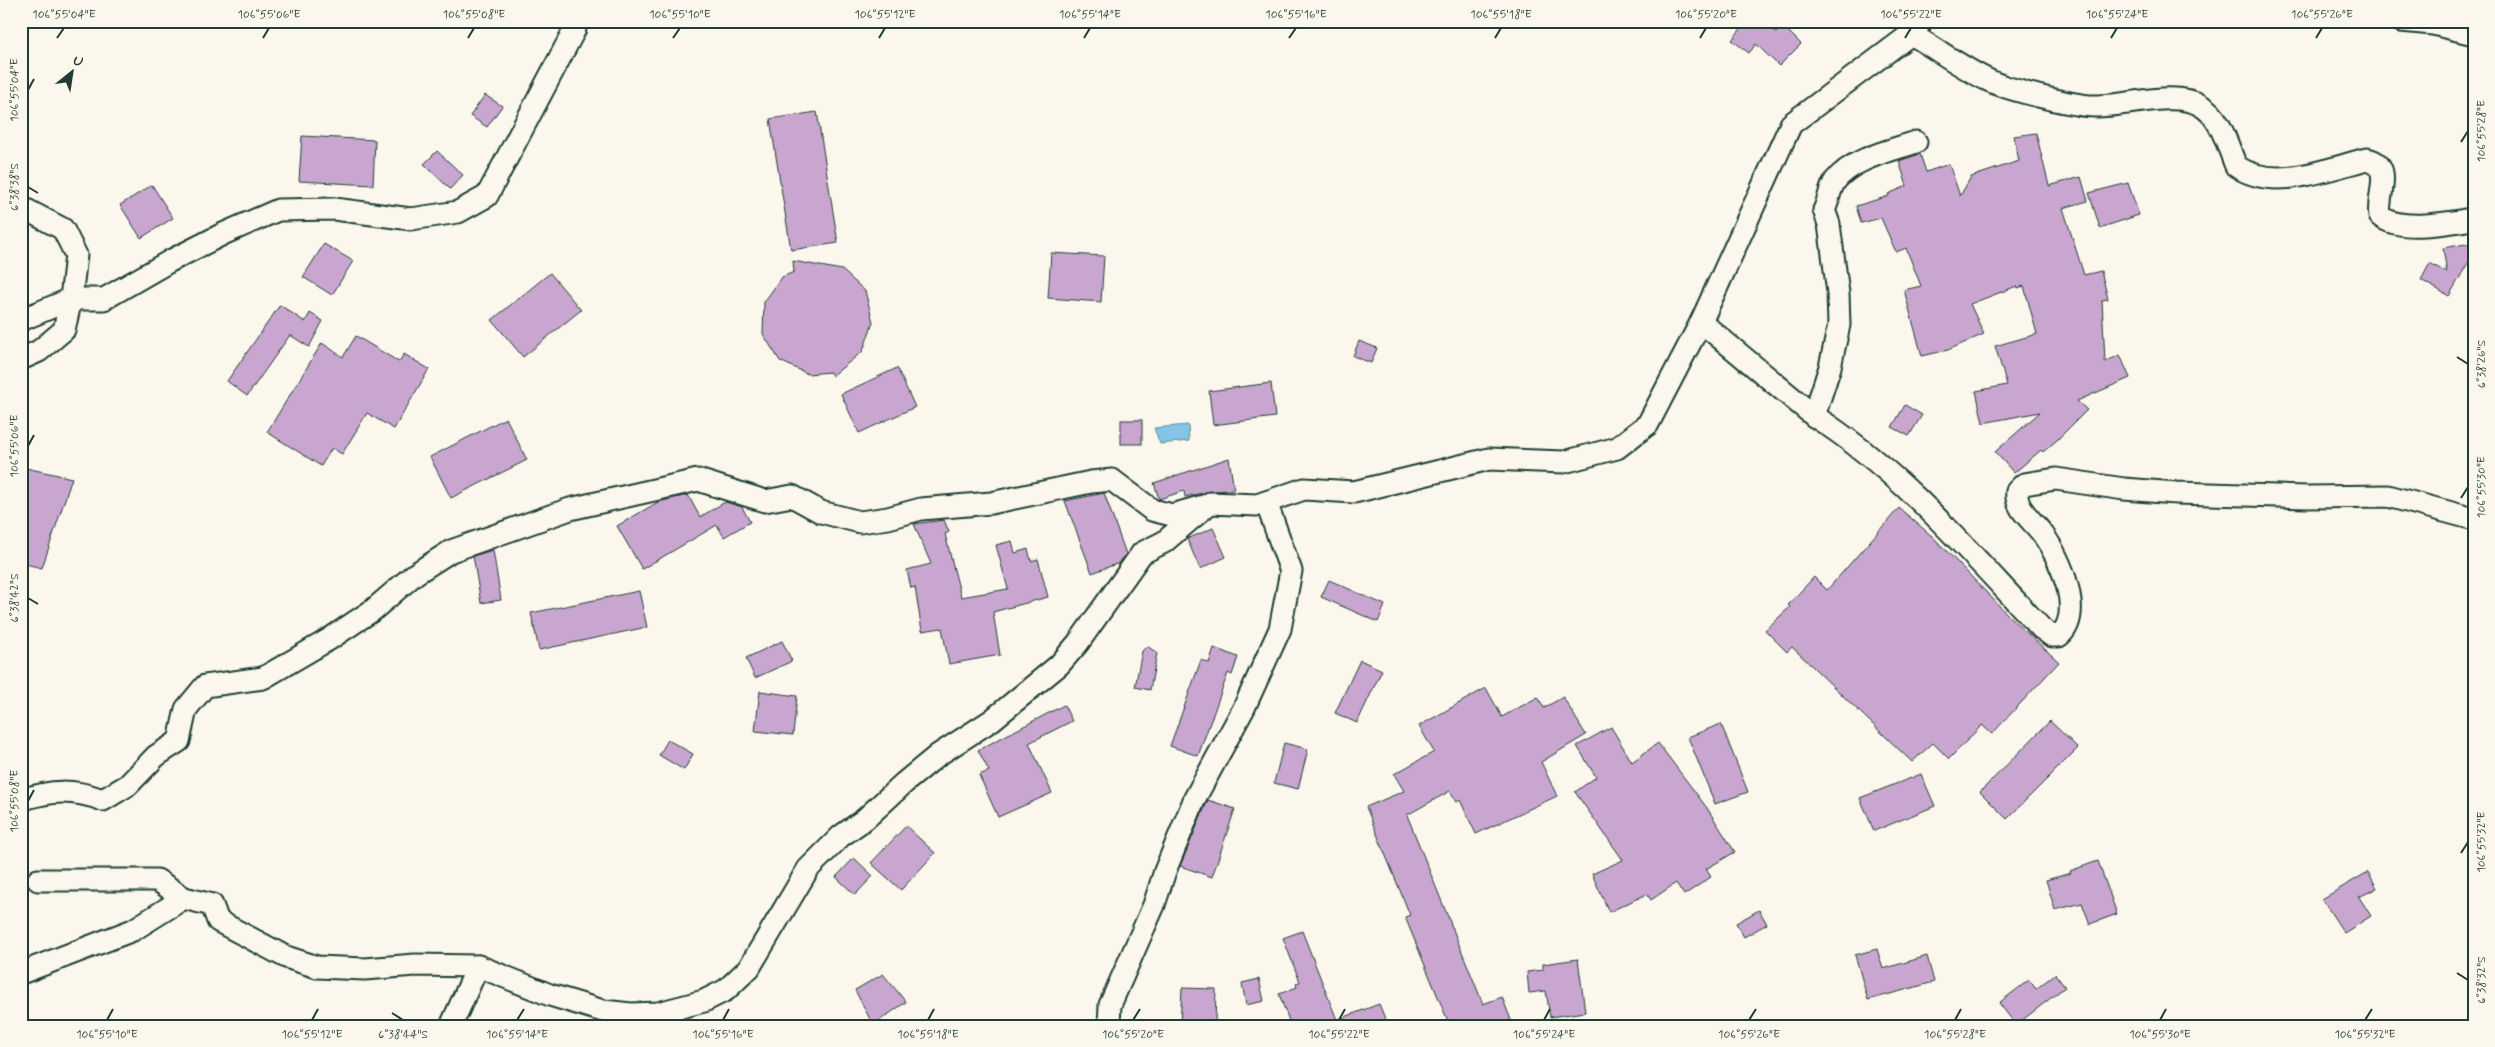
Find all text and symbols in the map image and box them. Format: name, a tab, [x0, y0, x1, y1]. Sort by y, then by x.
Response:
text: 106°55'04"E	[32, 7, 96, 23]
text: 106°55'06"E	[238, 7, 300, 23]
text: 106°55'08"E	[443, 7, 505, 23]
text: 106°55'10"E	[649, 7, 711, 23]
text: 106°55'12"E	[854, 7, 916, 23]
text: 106°55'14"E	[1059, 7, 1121, 23]
text: 106°55'16"E	[1265, 7, 1327, 23]
text: 106°55'18"E	[1470, 7, 1532, 23]
text: 106°55'20"E	[1675, 7, 1737, 23]
text: 106°55'22"E	[1880, 7, 1942, 23]
text: 106°55'24"E	[2086, 7, 2148, 23]
text: 106°55'26"E	[2291, 7, 2353, 23]
north arrow	[48, 48, 98, 98]
text: U	[70, 52, 86, 72]
text: 106°55'04"E	[7, 58, 23, 122]
text: 106°55'28"E	[2474, 100, 2490, 162]
text: 6°38'38"S	[7, 163, 23, 211]
text: 6°38'26"S	[2474, 340, 2490, 388]
text: 106°55'06"E	[7, 415, 23, 477]
text: 106°55'30"E	[2474, 456, 2490, 518]
text: 6°38'42"S	[7, 573, 23, 623]
text: 106°55'08"E	[7, 770, 23, 832]
text: 106°55'32"E	[2474, 811, 2490, 873]
text: 6°38'32"S	[2474, 956, 2490, 1004]
text: 106°55'10"E	[76, 1027, 138, 1043]
text: 106°55'12"E	[281, 1027, 343, 1043]
text: 6°38'44"S	[378, 1027, 428, 1043]
text: 106°55'14"E	[486, 1027, 548, 1043]
text: 106°55'16"E	[692, 1027, 754, 1043]
text: 106°55'18"E	[897, 1027, 959, 1043]
text: 106°55'20"E	[1102, 1027, 1164, 1043]
text: 106°55'22"E	[1308, 1027, 1370, 1043]
text: 106°55'24"E	[1513, 1027, 1575, 1043]
text: 106°55'26"E	[1718, 1027, 1780, 1043]
text: 106°55'28"E	[1924, 1027, 1986, 1043]
text: 106°55'30"E	[2129, 1027, 2191, 1043]
text: 106°55'32"E	[2334, 1027, 2396, 1043]

